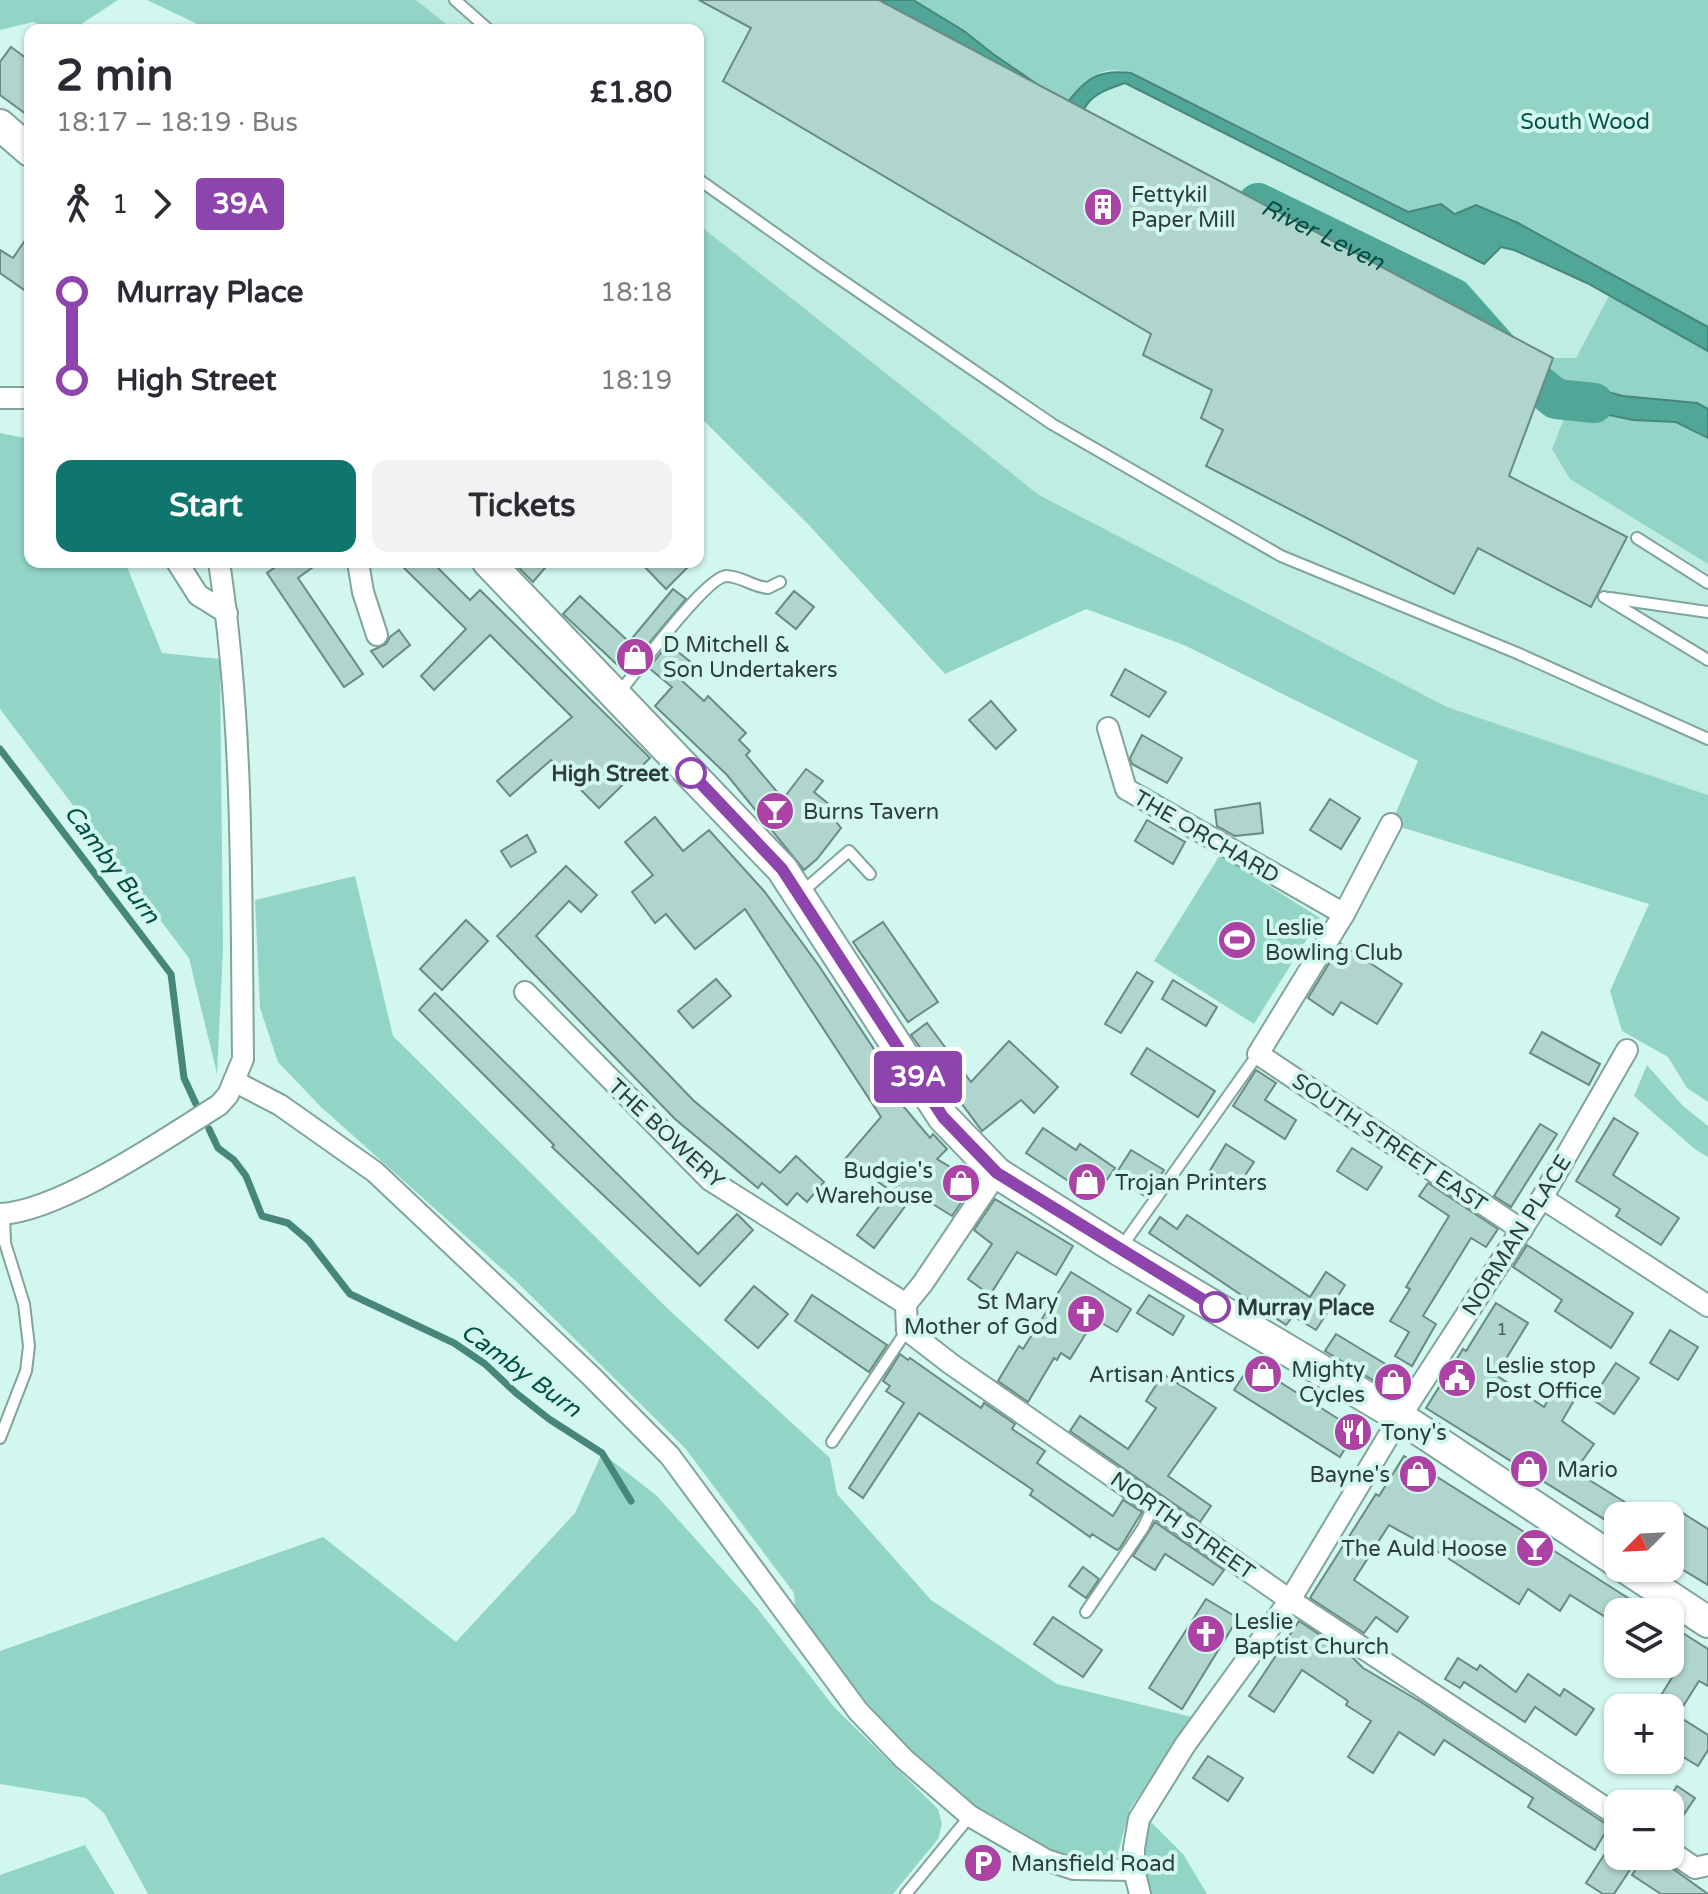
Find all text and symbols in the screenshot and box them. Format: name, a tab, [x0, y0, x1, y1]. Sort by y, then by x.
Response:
text: 2 min	[56, 50, 173, 103]
text: £1.80	[590, 74, 672, 111]
text: 18:17 – 18:19 · Bus	[56, 107, 298, 138]
park label: South Wood	[1520, 109, 1650, 135]
icon: walk	[56, 182, 100, 226]
icon: forward	[140, 182, 184, 226]
place label: Fettykil Paper Mill	[1131, 182, 1236, 233]
building icon: Fettykil Paper Mill	[1082, 186, 1124, 228]
text: 39A	[212, 187, 268, 221]
text: 1	[112, 189, 128, 220]
water label: River Leven	[1256, 193, 1390, 278]
text: Murray Place	[116, 274, 304, 311]
text: 18:18	[600, 277, 672, 308]
text: High Street	[116, 362, 277, 399]
text: 18:19	[600, 365, 672, 396]
button: Start	[56, 460, 356, 552]
button: Tickets	[372, 460, 672, 552]
place label: D Mitchell & Son Undertakers	[663, 632, 837, 683]
shop icon: D Mitchell & Son Undertakers	[614, 636, 656, 678]
marker: High Street	[676, 758, 706, 788]
place label: High Street	[551, 761, 670, 787]
street label: THE ORCHARD	[1129, 785, 1284, 889]
bar icon: Burns Tavern	[754, 790, 796, 832]
water label: Camby Burn	[58, 799, 166, 931]
place label: Burns Tavern	[803, 799, 939, 825]
place label: Leslie Bowling Club	[1265, 915, 1403, 966]
sports icon: Leslie Bowling Club	[1216, 919, 1258, 961]
line badge: 39A	[872, 1051, 964, 1103]
text: 39A	[890, 1060, 946, 1094]
street label: SOUTH STREET EAST	[1287, 1068, 1492, 1218]
street label: THE BOWERY	[603, 1073, 730, 1194]
street label: NORMAN PLACE	[1457, 1150, 1577, 1321]
place label: Budgie's Warehouse	[816, 1158, 933, 1209]
shop icon: Trojan Printers	[1066, 1161, 1108, 1203]
shop icon: Budgie's Warehouse	[940, 1162, 982, 1204]
place label: Trojan Printers	[1115, 1170, 1267, 1196]
place label: St Mary Mother of God	[904, 1289, 1058, 1340]
marker: Murray Place	[1200, 1292, 1230, 1322]
church icon: St Mary Mother of God	[1065, 1293, 1107, 1335]
place label: Murray Place	[1237, 1295, 1375, 1321]
water label: Camby Burn	[455, 1317, 587, 1424]
house number: 1	[1496, 1318, 1508, 1340]
shop icon: Artisan Antics	[1242, 1353, 1284, 1395]
place label: Leslie stop Post Office	[1485, 1353, 1602, 1404]
place label: Mighty Cycles	[1291, 1357, 1365, 1408]
public building icon: Leslie stop Post Office	[1436, 1357, 1478, 1399]
shop icon: Mighty Cycles	[1372, 1361, 1414, 1403]
place label: Artisan Antics	[1089, 1362, 1235, 1388]
restaurant icon: Tony's	[1332, 1411, 1374, 1453]
place label: Tony's	[1381, 1420, 1447, 1446]
shop icon: Mario	[1508, 1448, 1550, 1490]
shop icon: Bayne's	[1397, 1453, 1439, 1495]
place label: Mario	[1557, 1457, 1618, 1483]
place label: Bayne's	[1309, 1462, 1390, 1488]
street label: NORTH STREET	[1105, 1466, 1260, 1586]
north arrow	[1604, 1502, 1684, 1582]
map controls	[1604, 1502, 1684, 1870]
bar icon: The Auld Hoose	[1514, 1527, 1556, 1569]
place label: The Auld Hoose	[1342, 1536, 1507, 1562]
button: layers	[1604, 1598, 1684, 1678]
place label: Leslie Baptist Church	[1234, 1609, 1389, 1660]
church icon: Leslie Baptist Church	[1185, 1613, 1227, 1655]
button: +	[1604, 1694, 1684, 1774]
button: −	[1604, 1790, 1684, 1870]
parking icon: Mansfield Road	[962, 1842, 1004, 1884]
place label: Mansfield Road	[1011, 1851, 1175, 1877]

